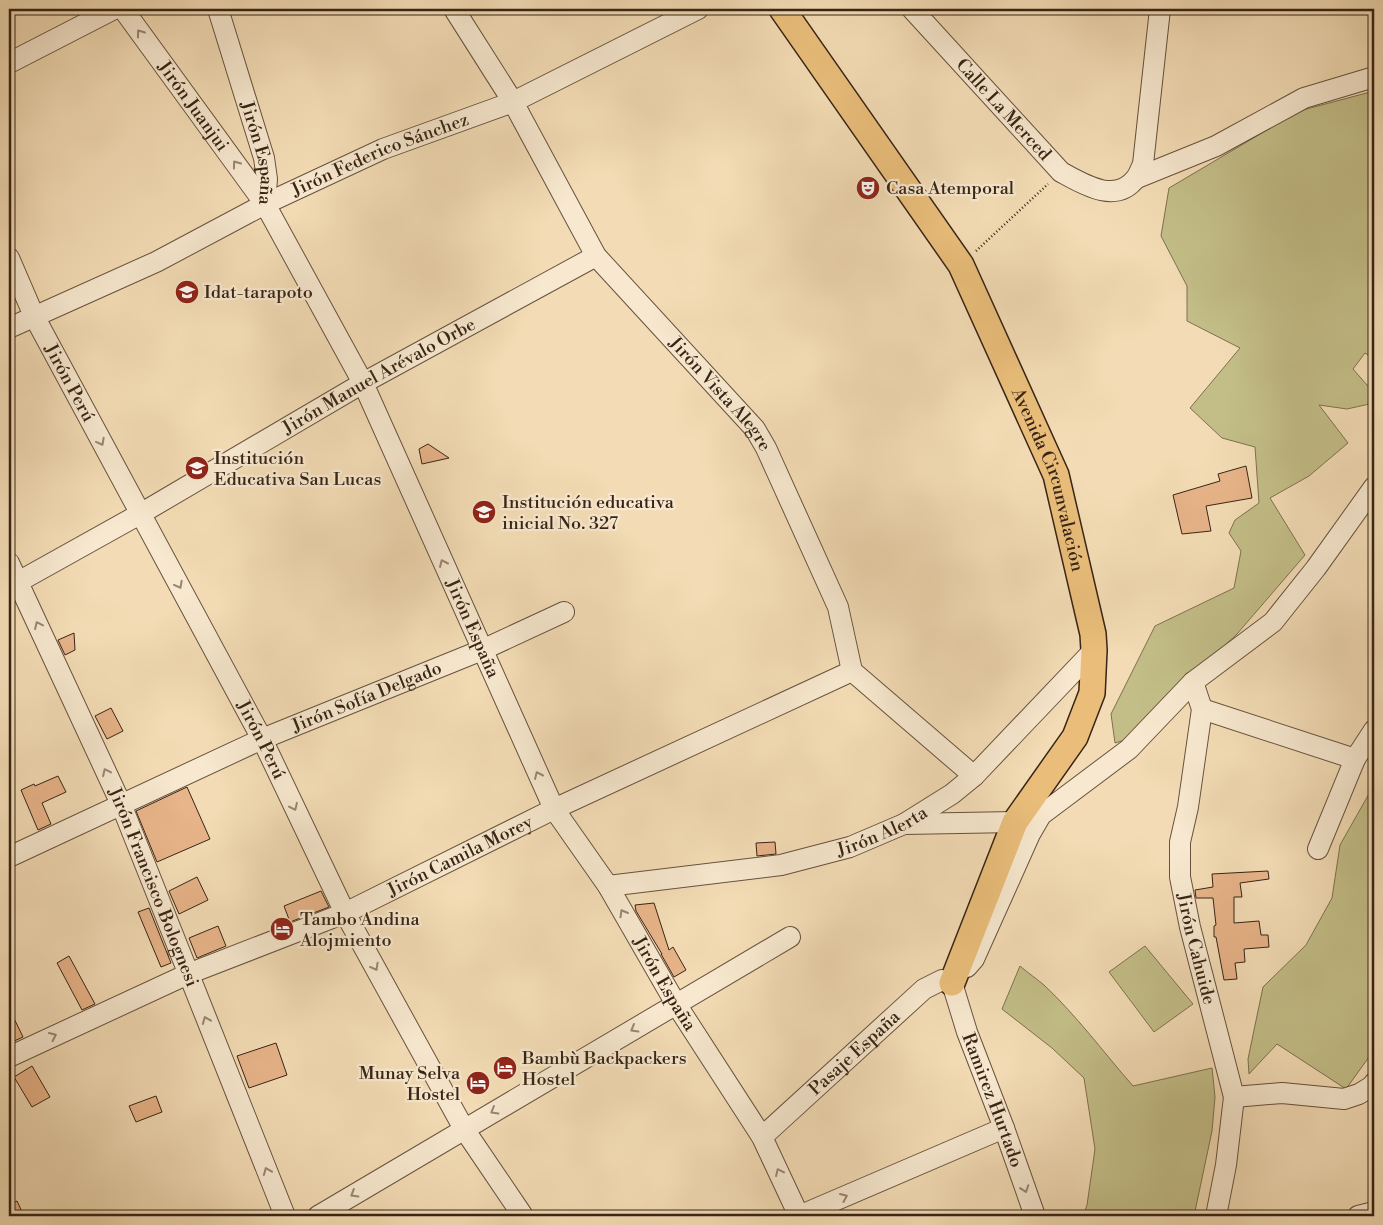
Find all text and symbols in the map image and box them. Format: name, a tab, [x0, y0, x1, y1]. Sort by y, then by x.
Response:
one-way arrow	[138, 30, 146, 39]
street label: Calle La Merced	[951, 53, 1057, 166]
street label: Jirón Juanjui	[152, 55, 234, 156]
street label: Jirón España	[235, 97, 279, 207]
street label: Jirón Federico Sánchez	[287, 108, 472, 202]
one-way arrow	[233, 160, 242, 170]
theatre icon: Casa Atemporal	[855, 175, 881, 201]
place label: Casa Atemporal	[886, 177, 1015, 200]
school or university icon: Idat-tarapoto	[174, 279, 200, 305]
place label: Idat-tarapoto	[204, 281, 313, 304]
street label: Jirón Manuel Arévalo Orbe	[277, 312, 479, 440]
street label: Jirón Vista Alegre	[664, 331, 777, 455]
street label: Jirón Perú	[39, 339, 101, 426]
street label: Avenida Circunvalación	[1006, 383, 1090, 574]
one-way arrow	[95, 437, 105, 446]
place label: Institución Educativa San Lucas	[214, 447, 381, 491]
school or university icon: Institución Educativa San Lucas	[184, 455, 210, 481]
place label: Institución educativa inicial No. 327	[502, 491, 675, 535]
school or university icon: Institución educativa inicial No. 327	[471, 499, 497, 525]
one-way arrow	[439, 559, 450, 568]
street label: Jirón España	[440, 574, 505, 682]
one-way arrow	[172, 580, 182, 589]
one-way arrow	[33, 621, 44, 630]
street label: Jirón Sofía Delgado	[287, 656, 445, 738]
street label: Jirón Perú	[231, 695, 291, 783]
one-way arrow	[102, 768, 112, 777]
one-way arrow	[534, 771, 545, 780]
street label: Jirón Francisco Bolognesi	[103, 783, 204, 990]
street label: Jirón Alerta	[833, 800, 932, 862]
one-way arrow	[288, 801, 298, 810]
street label: Jirón Camila Morey	[383, 810, 536, 902]
street label: Jirón Cahuide	[1172, 890, 1221, 1007]
place label: Tambo Andina Alojmiento	[299, 908, 421, 952]
one-way arrow	[620, 909, 630, 918]
hotel icon: Tambo Andina Alojmiento	[269, 916, 295, 942]
street label: Jirón España	[627, 931, 702, 1036]
one-way arrow	[368, 962, 378, 971]
street label: Pasaje España	[804, 1005, 905, 1100]
one-way arrow	[202, 1016, 213, 1025]
one-way arrow	[631, 1022, 640, 1032]
street label: Ramirez Hurtado	[957, 1030, 1028, 1170]
one-way arrow	[48, 1032, 57, 1043]
place label: Bambù Backpackers Hostel	[521, 1047, 687, 1091]
hotel icon: Bambù Backpackers Hostel	[492, 1055, 518, 1081]
place label: Munay Selva Hostel	[359, 1062, 461, 1106]
hotel icon: Munay Selva Hostel	[465, 1070, 491, 1096]
one-way arrow	[490, 1105, 499, 1115]
one-way arrow	[263, 1167, 273, 1176]
one-way arrow	[774, 1168, 785, 1177]
one-way arrow	[1019, 1184, 1029, 1192]
one-way arrow	[351, 1188, 360, 1198]
one-way arrow	[839, 1192, 848, 1203]

